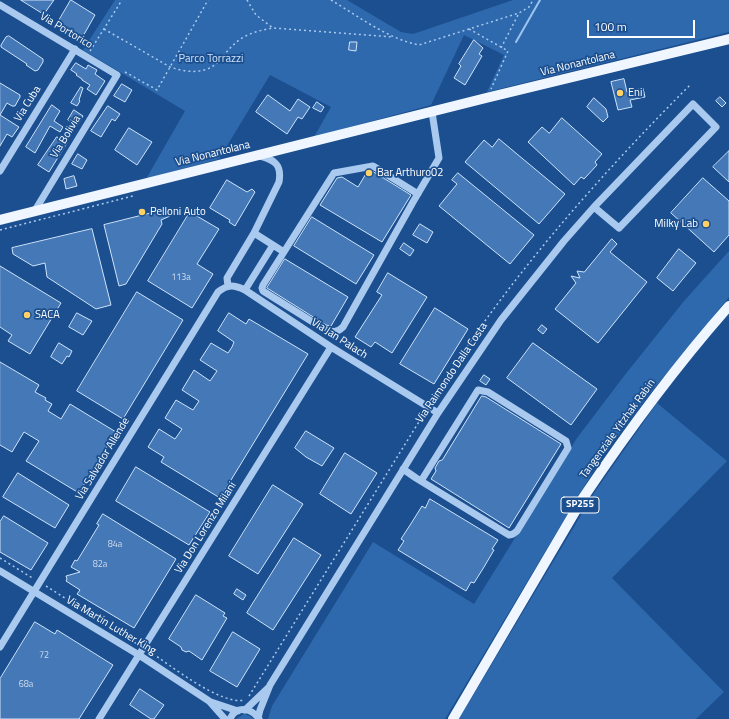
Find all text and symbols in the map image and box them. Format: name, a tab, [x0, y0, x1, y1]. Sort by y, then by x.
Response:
street label: Via Portorico	[37, 10, 95, 52]
scale bar	[589, 12, 697, 38]
text: 100 m	[594, 17, 627, 36]
street label: Via Nonantolana	[539, 48, 617, 80]
park label: Parco Torrazzi	[179, 52, 243, 66]
street label: Via Cuba	[12, 84, 44, 124]
place label: Eni	[628, 86, 642, 100]
marker: Eni	[615, 88, 625, 98]
street label: Via Bolivia	[48, 113, 84, 161]
street label: Via Nonantolana	[174, 138, 252, 170]
place label: Bar Arthuro02	[377, 166, 443, 180]
marker: Bar Arthuro02	[364, 168, 374, 178]
place label: Pelloni Auto	[150, 205, 206, 219]
marker: Pelloni Auto	[137, 207, 147, 217]
place label: Milky Lab	[654, 217, 698, 231]
marker: Milky Lab	[701, 219, 711, 229]
house number: 113a	[171, 273, 191, 283]
place label: SACA	[35, 308, 60, 322]
marker: SACA	[22, 310, 32, 320]
street label: Via Jan Palach	[308, 316, 370, 362]
street label: Via Raimondo Dalla Costa	[413, 320, 491, 426]
street label: Tangenziale Yitzhak Rabin	[578, 377, 658, 481]
street label: Via Salvador Allende	[73, 415, 133, 503]
street label: Via Don Lorenzo Milani	[172, 480, 240, 576]
road number: SP255	[561, 497, 599, 513]
house number: 84a	[108, 540, 122, 550]
house number: 82a	[93, 560, 107, 570]
street label: Via Martin Luther King	[64, 594, 158, 658]
house number: 72	[39, 651, 49, 661]
house number: 68a	[19, 680, 33, 690]

